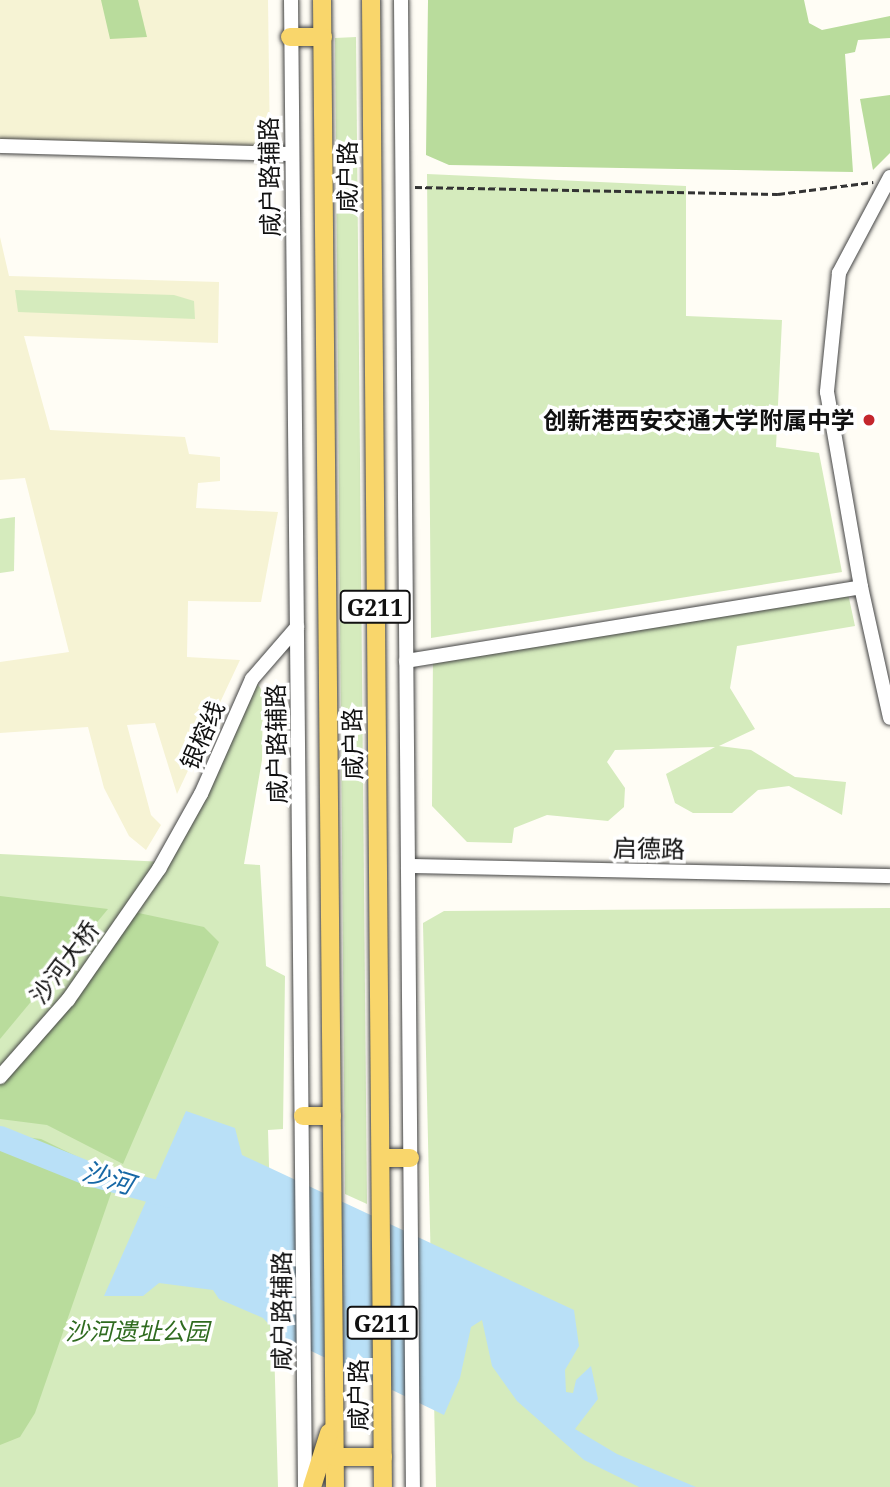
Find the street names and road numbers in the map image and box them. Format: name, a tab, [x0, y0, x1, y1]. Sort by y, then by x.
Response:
street label: 咸户路辅路	[254, 117, 284, 237]
street label: 咸户路	[333, 141, 361, 213]
road number: G211	[338, 587, 412, 626]
street label: 咸户路辅路	[261, 684, 291, 804]
street label: 银榕线	[174, 696, 230, 774]
street label: 咸户路	[337, 708, 367, 780]
street label: 启德路	[613, 833, 685, 863]
street label: 沙河大桥	[24, 915, 104, 1009]
street label: 咸户路辅路	[267, 1251, 295, 1371]
road number: G211	[345, 1304, 419, 1342]
street label: 咸户路	[344, 1359, 372, 1431]

